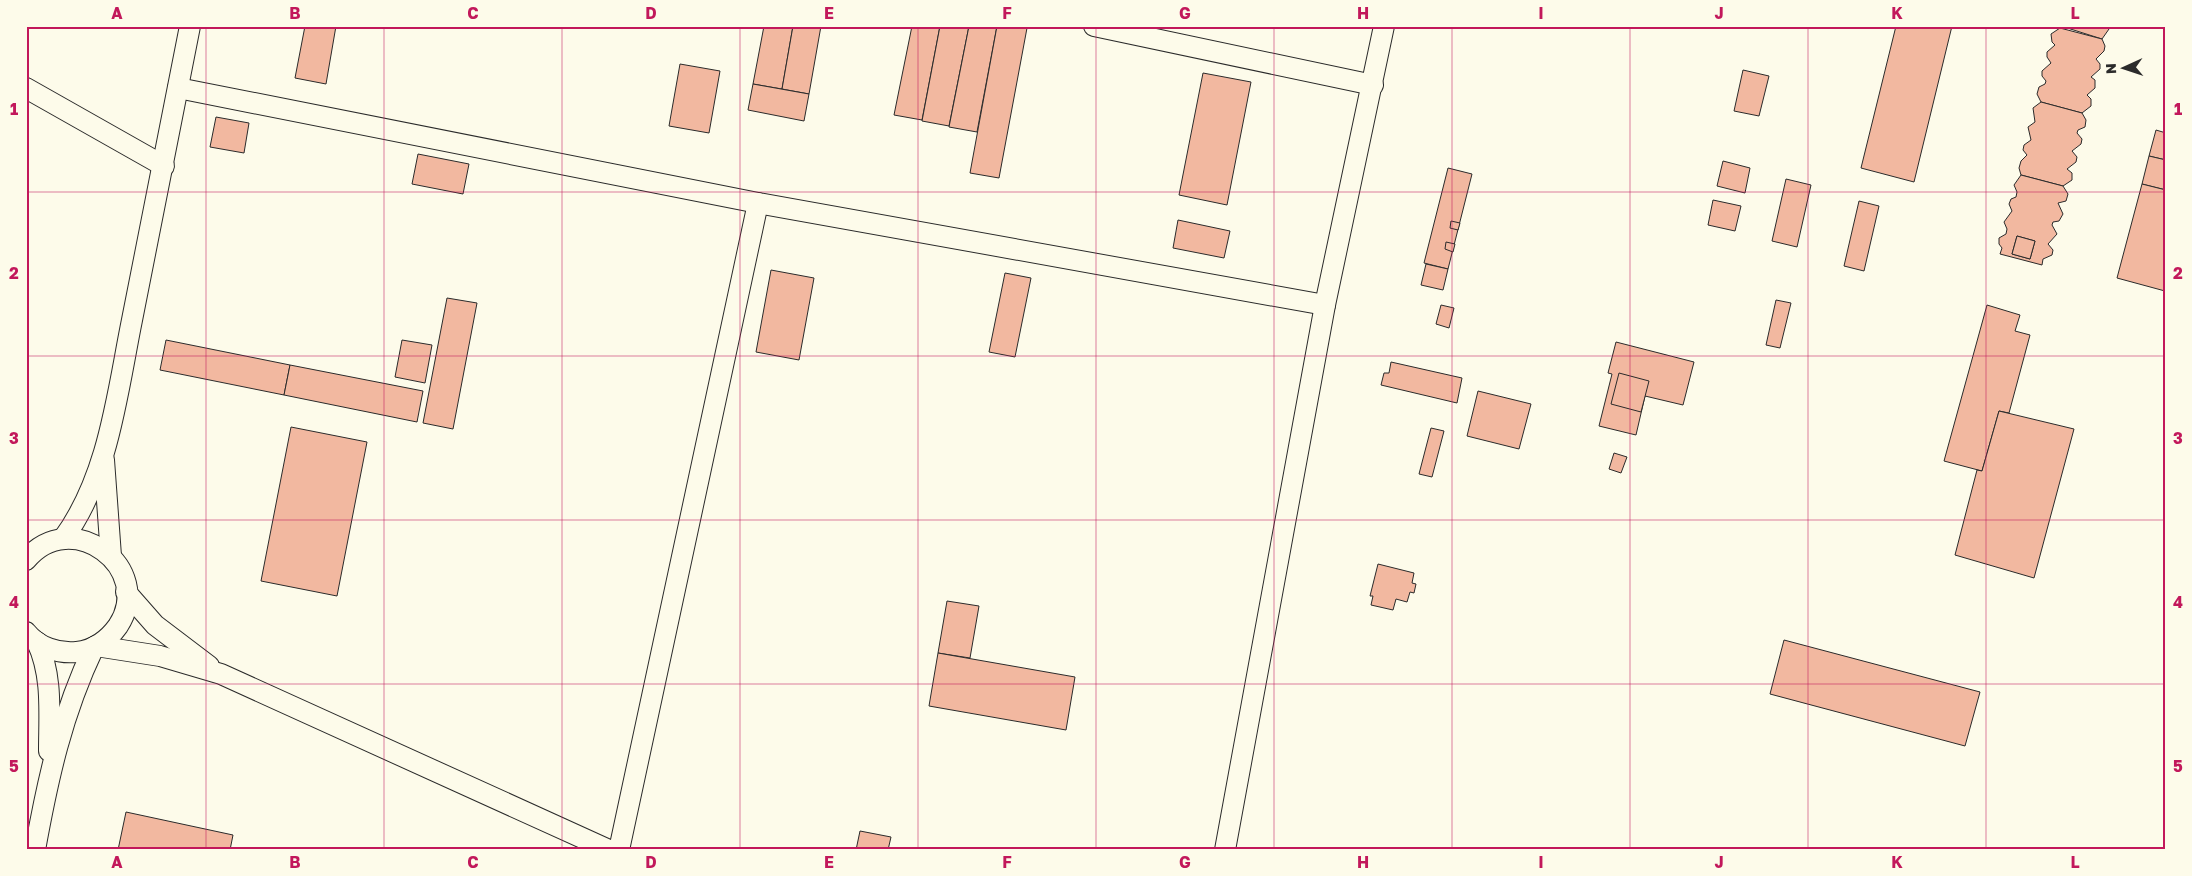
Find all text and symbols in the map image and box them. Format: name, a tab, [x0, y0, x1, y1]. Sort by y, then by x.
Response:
text: A	[111, 3, 123, 23]
text: B	[289, 3, 301, 23]
text: C	[467, 3, 479, 23]
text: D	[645, 3, 657, 23]
text: E	[824, 3, 834, 23]
text: F	[1002, 3, 1012, 23]
text: G	[1179, 3, 1191, 23]
text: H	[1357, 3, 1369, 23]
text: I	[1538, 3, 1544, 23]
text: J	[1714, 3, 1724, 23]
text: K	[1891, 3, 1903, 23]
text: L	[2070, 3, 2080, 23]
north arrow	[2100, 42, 2150, 92]
text: N	[2102, 63, 2119, 74]
text: 1	[10, 99, 18, 119]
text: 1	[2174, 99, 2182, 119]
text: 2	[9, 263, 19, 283]
text: 2	[2173, 263, 2183, 283]
text: 3	[9, 428, 19, 448]
text: 3	[2173, 428, 2183, 448]
text: 4	[9, 592, 19, 612]
text: 4	[2173, 592, 2183, 612]
text: 5	[9, 756, 19, 776]
text: 5	[2173, 756, 2183, 776]
text: A	[111, 852, 123, 872]
text: B	[289, 852, 301, 872]
text: C	[467, 852, 479, 872]
text: D	[645, 852, 657, 872]
text: E	[824, 852, 834, 872]
text: F	[1002, 852, 1012, 872]
text: G	[1179, 852, 1191, 872]
text: H	[1357, 852, 1369, 872]
text: I	[1538, 852, 1544, 872]
text: J	[1714, 852, 1724, 872]
text: K	[1891, 852, 1903, 872]
text: L	[2070, 852, 2080, 872]

